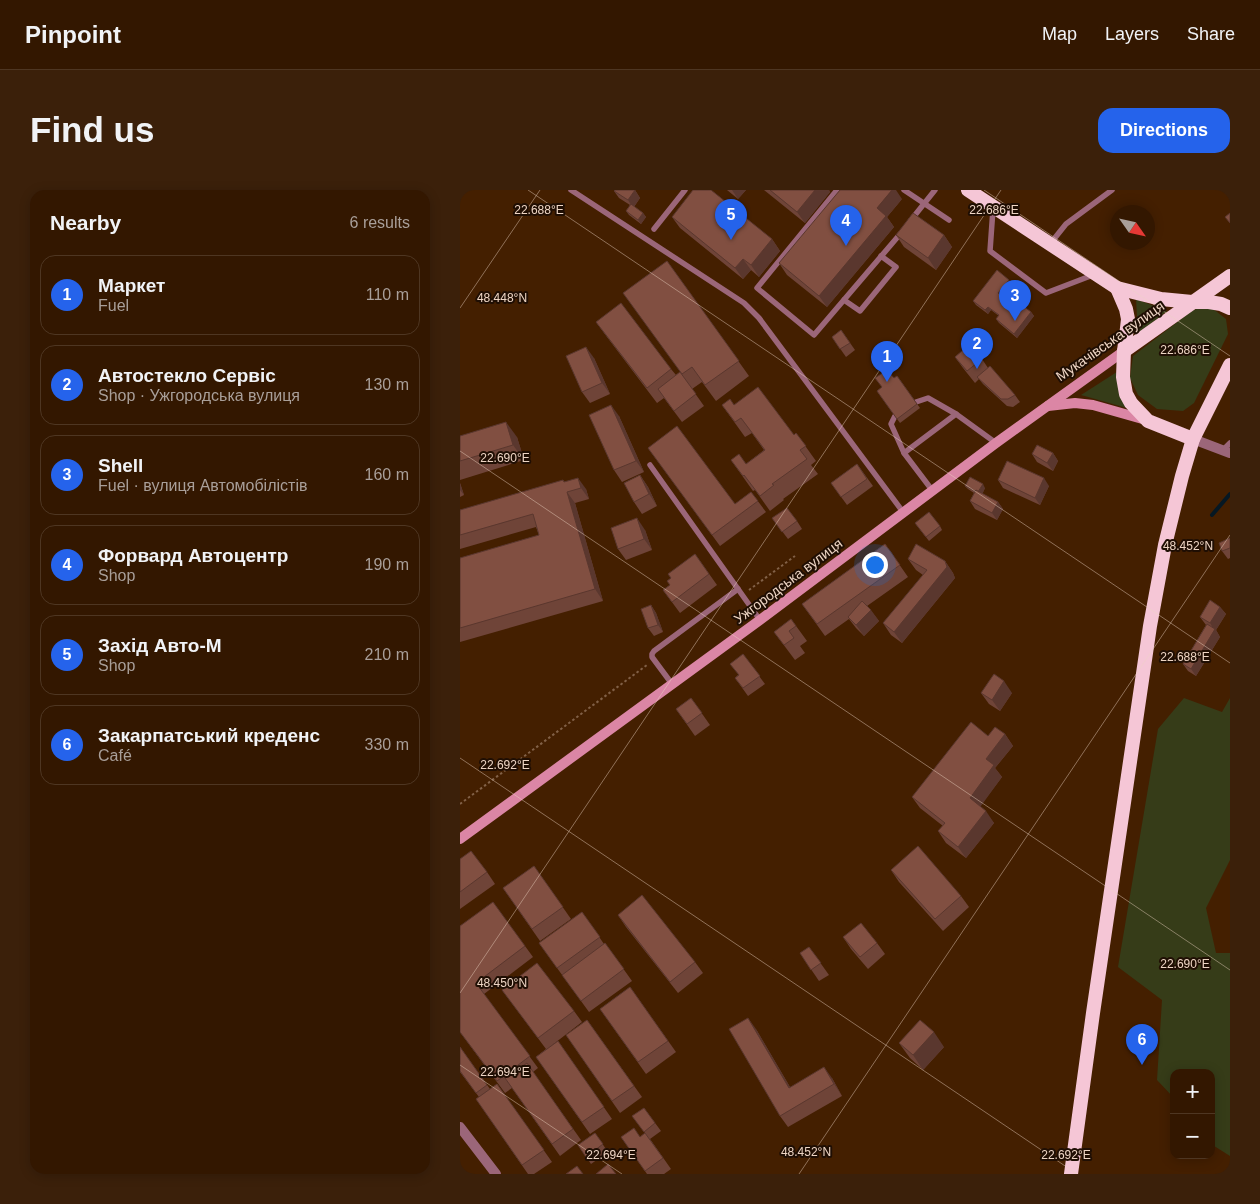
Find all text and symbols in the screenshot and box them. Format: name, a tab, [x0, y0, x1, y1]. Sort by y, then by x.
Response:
text: Pinpoint	[25, 21, 121, 48]
text: Map	[1042, 24, 1077, 44]
text: Layers	[1105, 24, 1159, 44]
text: Share	[1187, 24, 1235, 44]
button: Directions	[1098, 108, 1230, 153]
text: Find us	[30, 110, 154, 149]
pin: 5	[715, 199, 747, 240]
text: 22.688°E	[514, 203, 564, 217]
text: 22.686°E	[969, 203, 1019, 217]
pin: 4	[830, 205, 862, 246]
north arrow	[1110, 205, 1155, 250]
text: Nearby	[50, 211, 121, 234]
text: 6 results	[350, 214, 410, 231]
text: Маркет	[98, 275, 165, 296]
pin: 3	[999, 280, 1031, 321]
text: 1	[63, 286, 71, 303]
text: 110 m	[366, 286, 409, 303]
text: 48.448°N	[477, 291, 527, 305]
text: Fuel	[98, 297, 129, 314]
street label: Мукачівська вулиця	[1053, 298, 1167, 384]
pin: 2	[961, 328, 993, 369]
pin: 1	[871, 341, 903, 382]
text: 22.686°E	[1160, 343, 1210, 357]
text: Автостекло Сервіс	[98, 365, 276, 386]
text: 2	[63, 376, 71, 393]
text: 130 m	[365, 376, 409, 393]
text: Shop · Ужгородська вулиця	[98, 387, 300, 404]
text: 22.690°E	[480, 451, 530, 465]
text: Shell	[98, 455, 143, 476]
text: 3	[63, 466, 71, 483]
text: 160 m	[365, 466, 409, 483]
text: Fuel · вулиця Автомобілістів	[98, 477, 307, 494]
street label: Ужгородська вулиця	[731, 535, 845, 627]
text: 48.452°N	[1163, 539, 1213, 553]
text: Форвард Автоцентр	[98, 545, 288, 566]
your location	[862, 552, 888, 578]
text: 4	[63, 556, 71, 573]
text: 190 m	[365, 556, 409, 573]
text: Shop	[98, 567, 135, 584]
text: Захід Авто-М	[98, 635, 222, 656]
text: 5	[63, 646, 71, 663]
text: 210 m	[365, 646, 409, 663]
text: 22.688°E	[1160, 650, 1210, 664]
text: Shop	[98, 657, 135, 674]
text: Закарпатський креденс	[98, 725, 320, 746]
text: 6	[63, 736, 71, 753]
text: 330 m	[365, 736, 409, 753]
text: Café	[98, 747, 132, 764]
text: 22.692°E	[480, 758, 530, 772]
text: 22.690°E	[1160, 957, 1210, 971]
text: 48.450°N	[477, 976, 527, 990]
pin: 6	[1126, 1024, 1158, 1065]
text: 22.694°E	[480, 1065, 530, 1079]
map controls	[1170, 1069, 1215, 1159]
button: +	[1170, 1069, 1215, 1114]
button: −	[1170, 1114, 1215, 1159]
text: 48.452°N	[781, 1145, 831, 1159]
text: 22.694°E	[586, 1148, 636, 1162]
text: 22.692°E	[1041, 1148, 1091, 1162]

